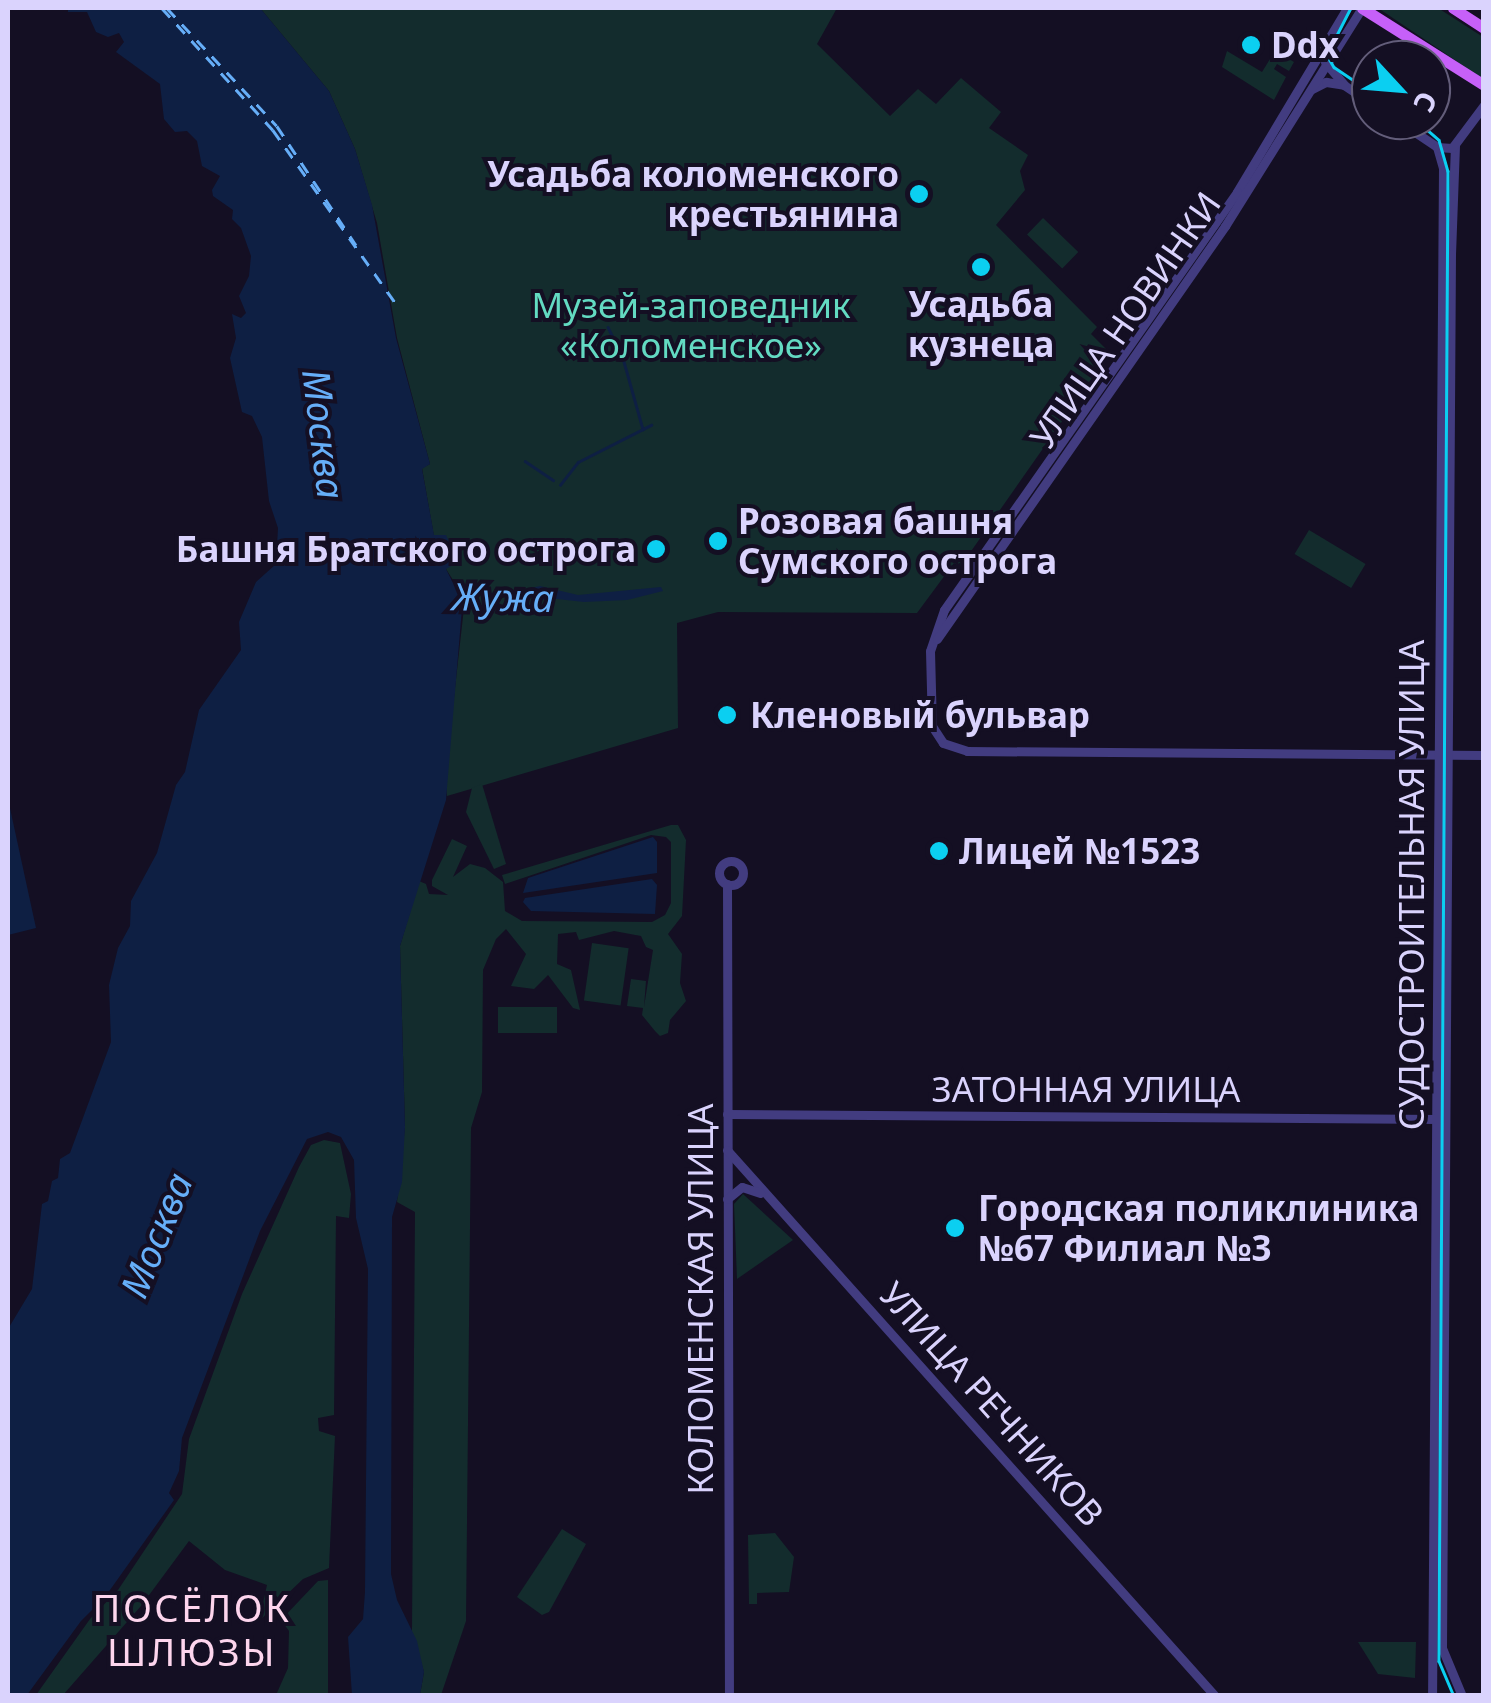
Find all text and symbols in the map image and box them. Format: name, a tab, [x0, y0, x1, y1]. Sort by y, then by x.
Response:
place label: Ddx	[1271, 24, 1339, 66]
marker: Ddx	[1240, 34, 1262, 56]
north arrow	[1351, 40, 1451, 140]
text: С	[1405, 86, 1447, 119]
place label: Усадьба коломенского крестьянина	[487, 153, 899, 235]
marker: Усадьба коломенского крестьянина	[908, 183, 930, 205]
street label: УЛИЦА НОВИНКИ	[1021, 184, 1229, 456]
marker: Усадьба кузнеца	[970, 256, 992, 278]
place label: Усадьба кузнеца	[908, 283, 1054, 365]
park label: Музей-заповедник «Коломенское»	[531, 284, 851, 366]
water label: Москва	[293, 367, 355, 501]
place label: Розовая башня Сумского острога	[738, 500, 1057, 582]
place label: Башня Братского острога	[176, 528, 636, 570]
marker: Розовая башня Сумского острога	[707, 530, 729, 552]
marker: Башня Братского острога	[645, 538, 667, 560]
water label: Жужа	[451, 573, 555, 621]
street label: СУДОСТРОИТЕЛЬНАЯ УЛИЦА	[1390, 640, 1432, 1130]
place label: Кленовый бульвар	[750, 694, 1090, 736]
marker: Кленовый бульвар	[714, 702, 740, 728]
place label: Лицей №1523	[959, 830, 1200, 872]
marker: Лицей №1523	[928, 840, 950, 862]
street label: ЗАТОННАЯ УЛИЦА	[932, 1068, 1240, 1110]
street label: КОЛОМЕНСКАЯ УЛИЦА	[679, 1103, 721, 1495]
water label: Москва	[110, 1166, 202, 1304]
place label: Городская поликлиника №67 Филиал №3	[978, 1187, 1419, 1269]
marker: Городская поликлиника №67 Филиал №3	[942, 1215, 968, 1241]
street label: УЛИЦА РЕЧНИКОВ	[871, 1273, 1113, 1535]
district label: ПОСЁЛОК ШЛЮЗЫ	[93, 1585, 291, 1675]

